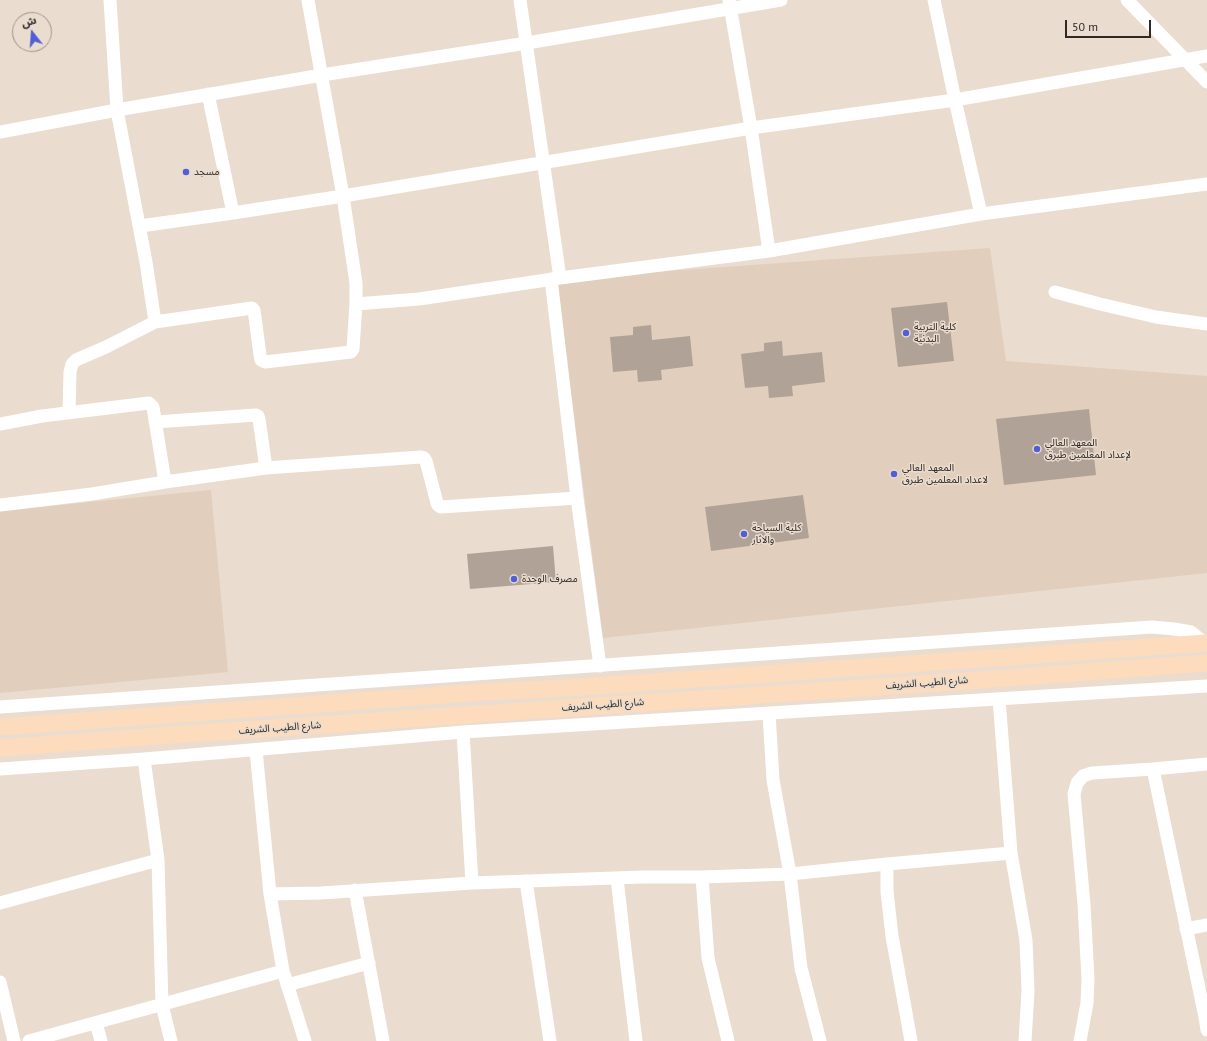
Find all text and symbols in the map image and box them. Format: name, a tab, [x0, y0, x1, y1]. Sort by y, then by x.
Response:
north arrow	[12, 12, 52, 52]
scale bar	[1067, 12, 1153, 38]
text: ش	[20, 13, 38, 30]
text: 50 m	[1072, 19, 1098, 34]
place label: مسجد	[194, 166, 219, 178]
marker: مسجد	[181, 167, 191, 177]
place label: كلية التربية البدنية	[914, 321, 956, 344]
marker: كلية التربية البدنية	[901, 328, 911, 338]
place label: المعهد العالي لإعداد المعلمين طبرق	[1045, 437, 1131, 460]
marker: المعهد العالي لإعداد المعلمين طبرق	[1032, 444, 1042, 454]
place label: المعهد العالي لاعداد المعلمين طبرق	[902, 462, 988, 486]
marker: المعهد العالي لاعداد المعلمين طبرق	[889, 469, 899, 479]
place label: كلية السياحة والاثار	[752, 522, 801, 546]
marker: كلية السياحة والاثار	[739, 529, 749, 539]
place label: مصرف الوحدة	[522, 573, 578, 585]
marker: مصرف الوحدة	[509, 574, 519, 584]
street label: شارع الطيب الشريف	[885, 674, 969, 692]
street label: شارع الطيب الشريف	[561, 696, 645, 714]
street label: شارع الطيب الشريف	[238, 719, 322, 737]

